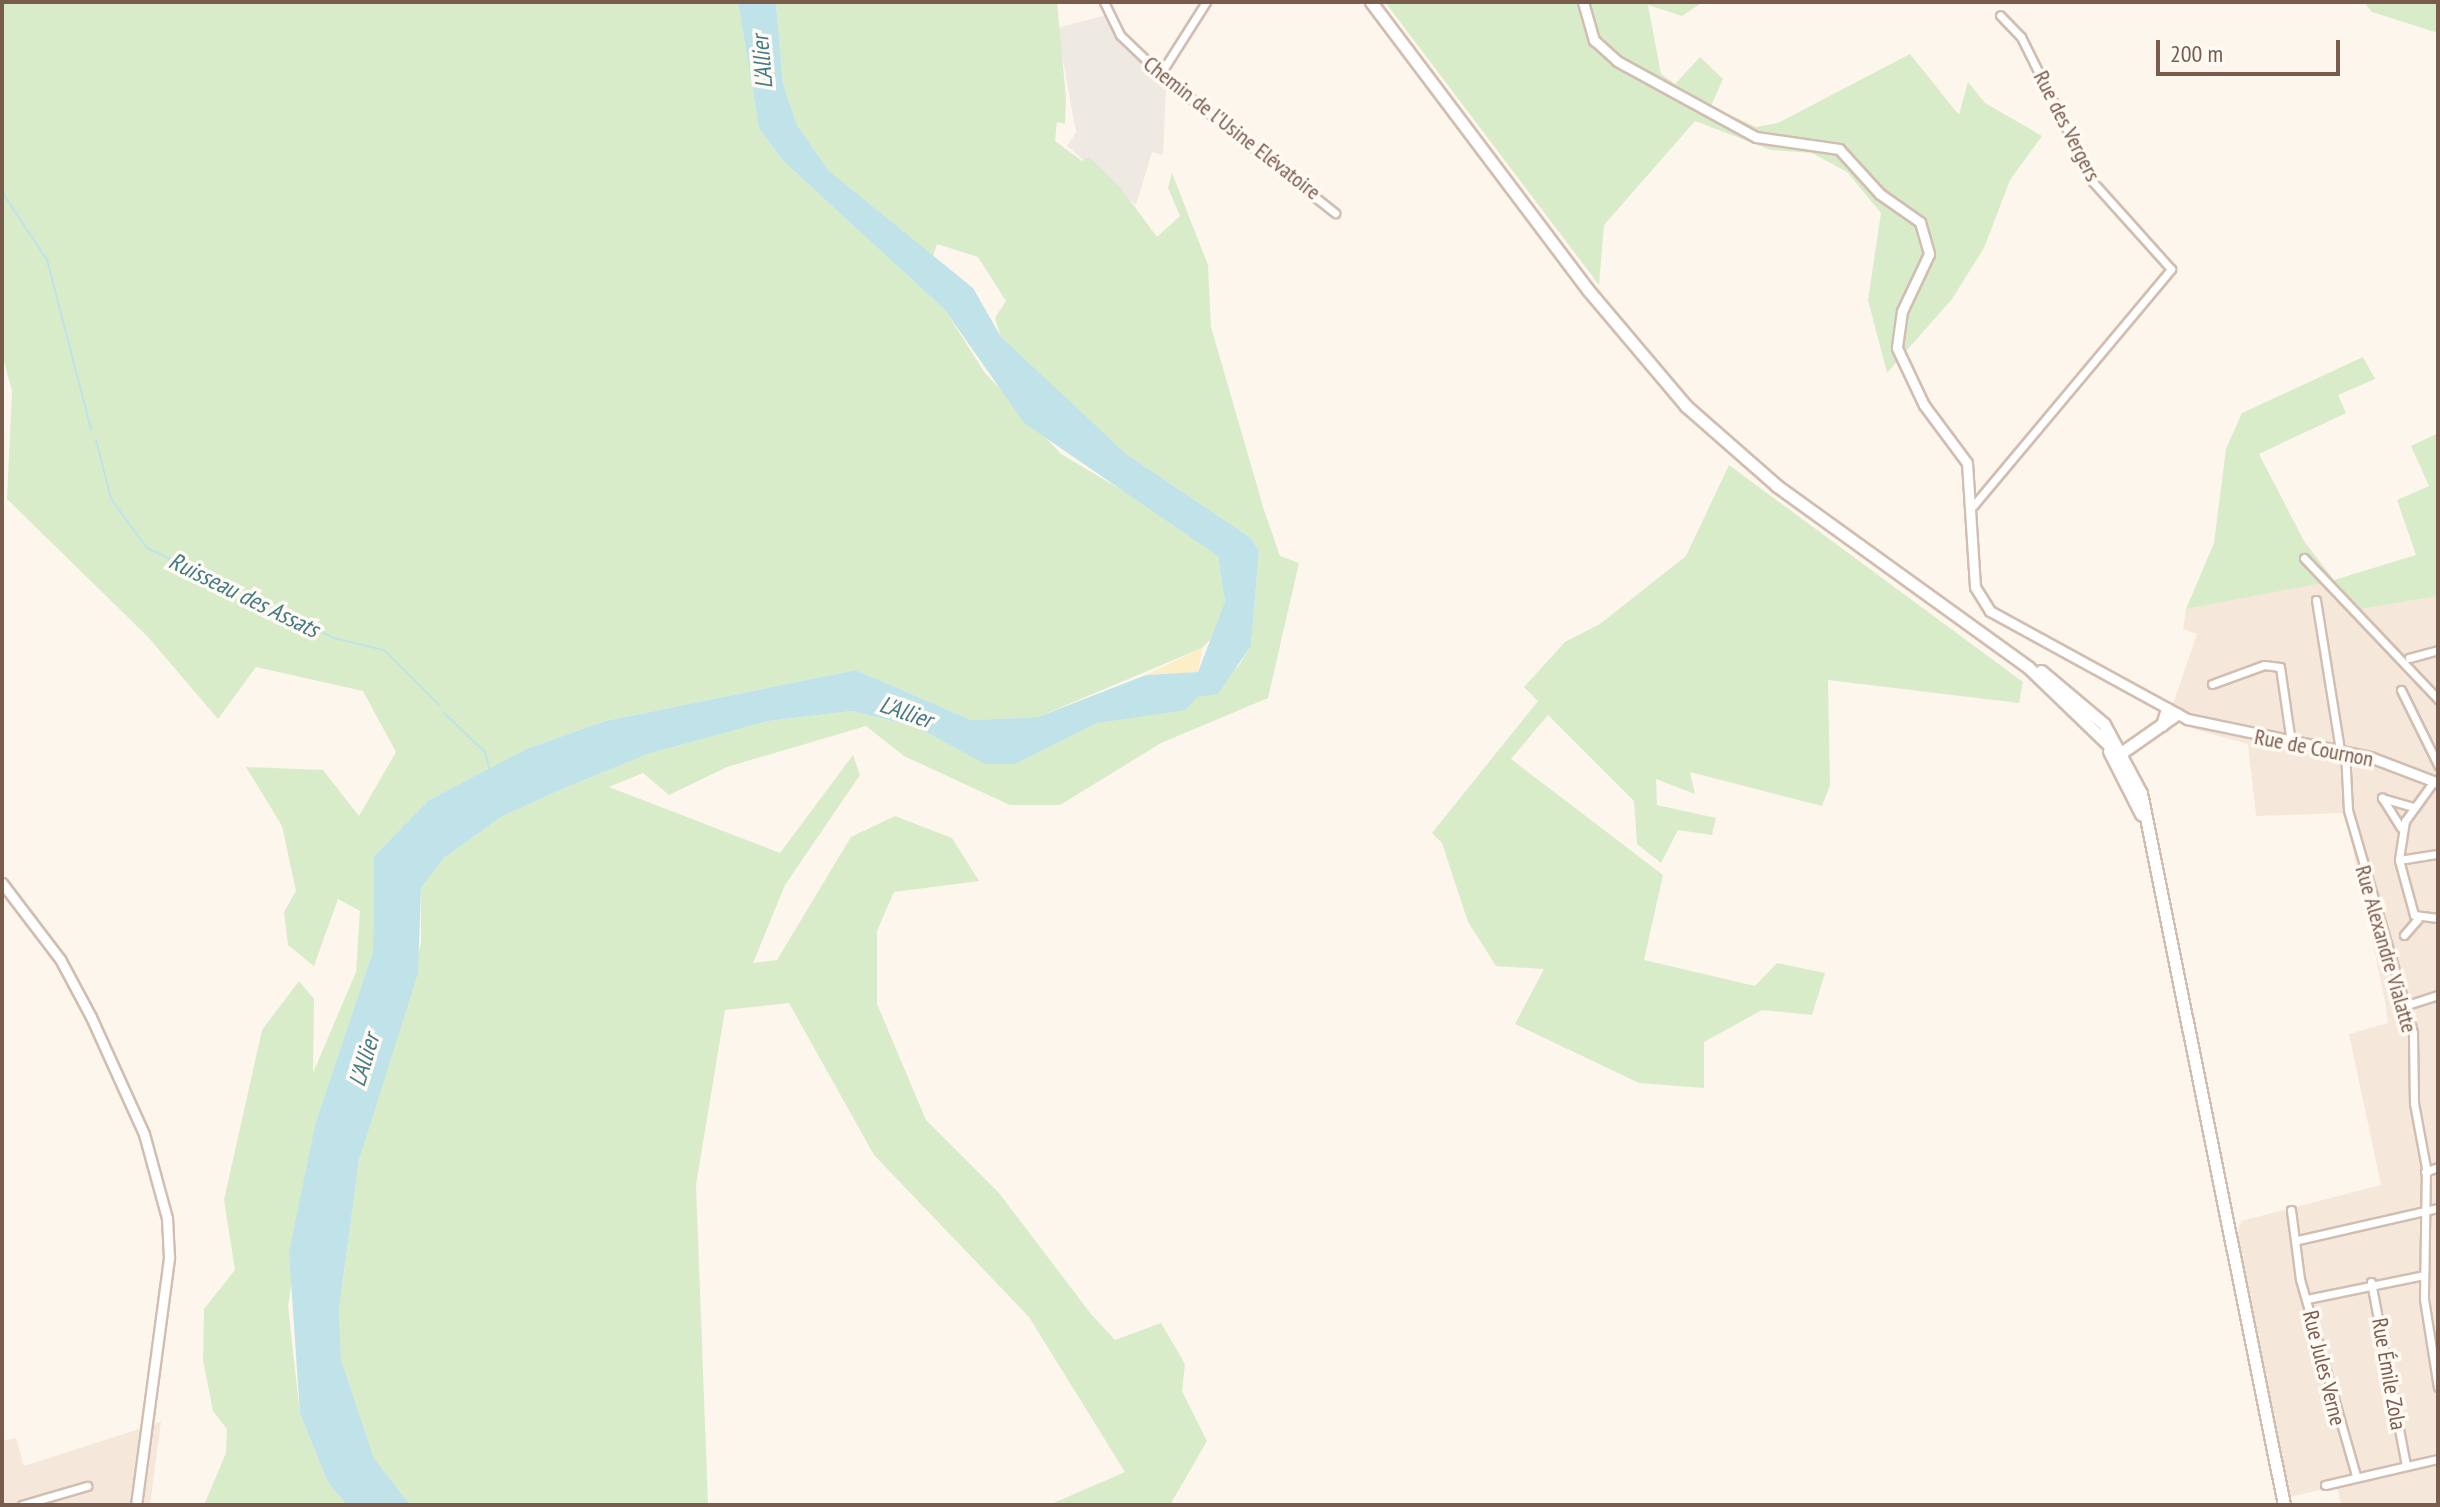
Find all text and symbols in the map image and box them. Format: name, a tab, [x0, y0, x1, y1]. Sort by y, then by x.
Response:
scale bar	[2160, 24, 2344, 74]
water label: L'Allier	[745, 34, 779, 90]
text: 200 m	[2170, 38, 2223, 69]
street label: Chemin de l'Usine Elévatoire	[1138, 51, 1326, 205]
street label: Rue des Vergers	[2028, 66, 2106, 186]
water label: Ruisseau des Assats	[164, 546, 324, 644]
water label: L'Allier	[876, 690, 936, 734]
street label: Rue de Cournon	[2252, 724, 2376, 772]
street label: Rue Alexandre Vialatte	[2349, 862, 2423, 1036]
water label: L'Allier	[342, 1030, 386, 1090]
street label: Rue Jules Verne	[2297, 1308, 2351, 1428]
street label: Rue Émile Zola	[2366, 1316, 2412, 1432]

